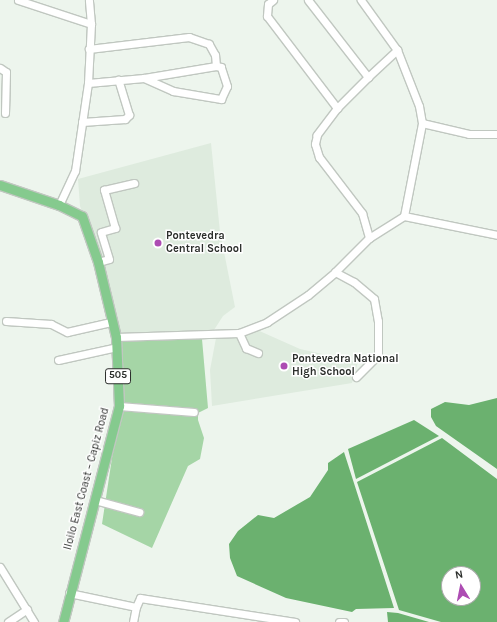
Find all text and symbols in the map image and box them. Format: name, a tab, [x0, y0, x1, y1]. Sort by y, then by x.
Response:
place label: Pontevedra Central School	[166, 230, 242, 256]
marker: Pontevedra Central School	[153, 238, 163, 248]
place label: Pontevedra National High School	[292, 353, 399, 379]
marker: Pontevedra National High School	[279, 361, 289, 371]
road number: 505	[105, 368, 131, 384]
street label: Iloilo East Coast – Capiz Road	[62, 406, 112, 552]
north arrow	[441, 566, 481, 606]
text: N	[454, 568, 464, 582]

